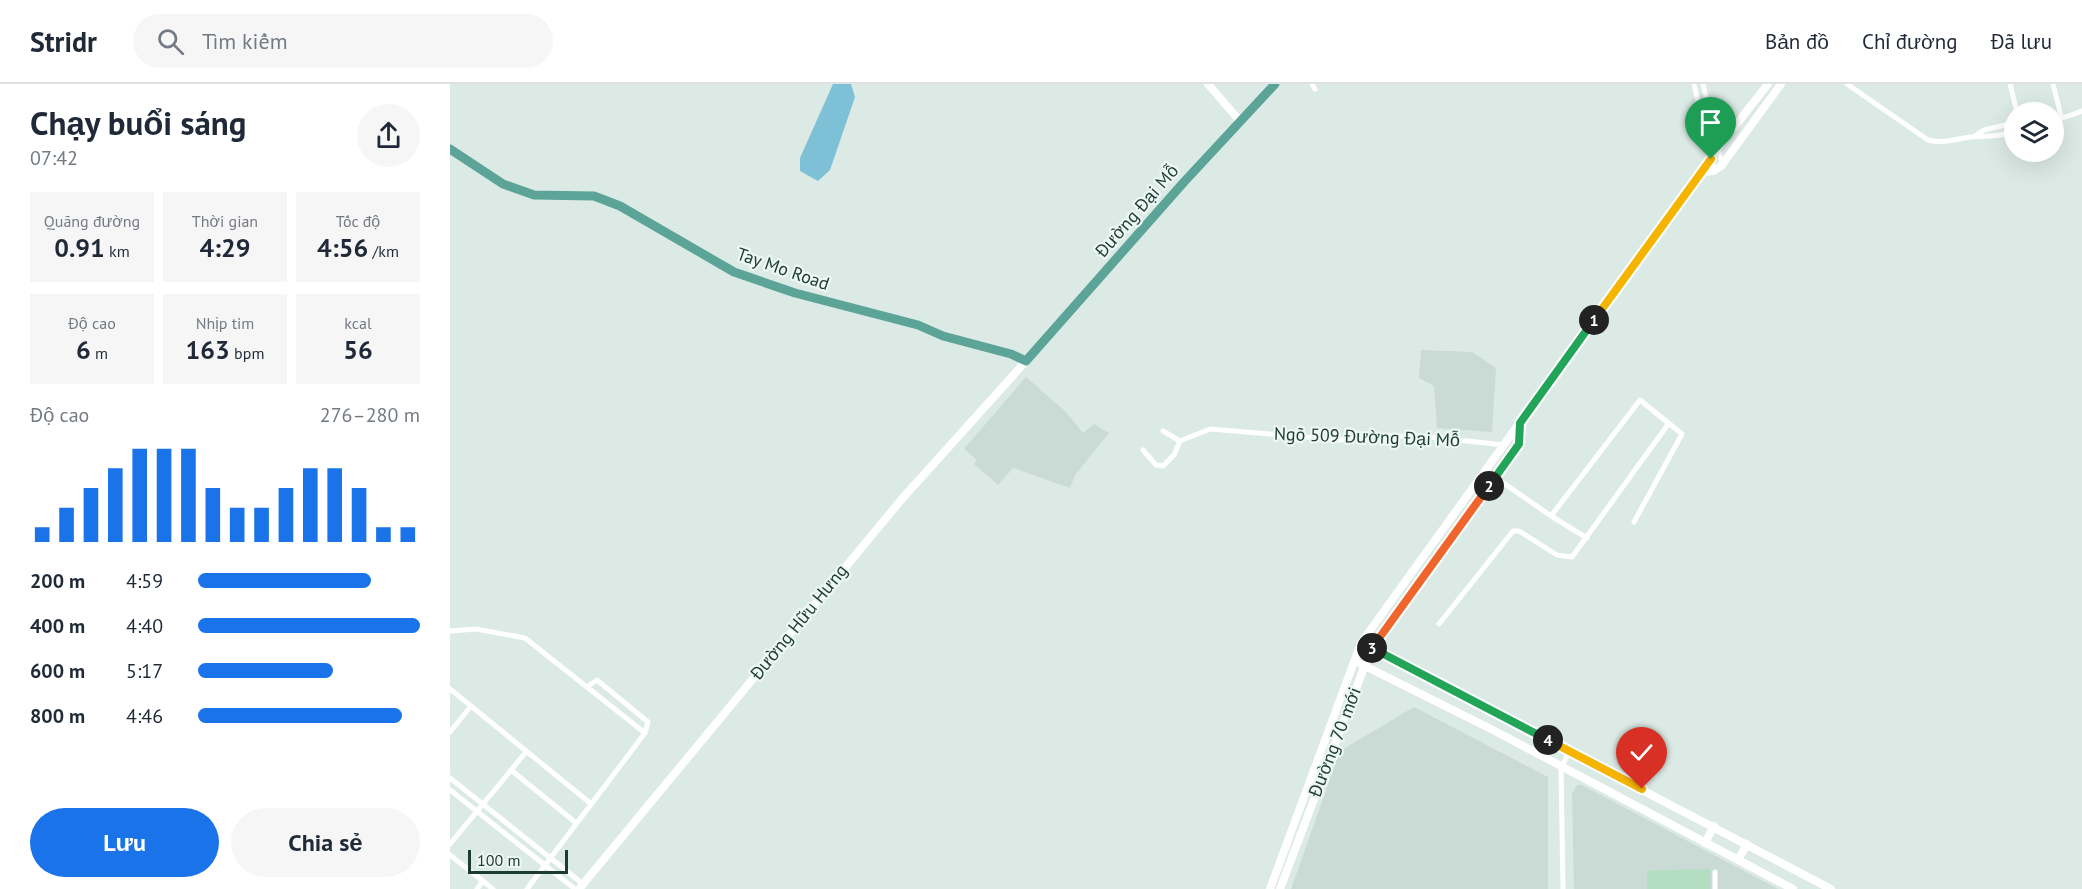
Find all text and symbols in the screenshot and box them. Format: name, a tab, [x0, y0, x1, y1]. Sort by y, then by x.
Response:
search box	[133, 14, 553, 68]
text: Stridr	[30, 23, 97, 60]
icon: search	[154, 25, 187, 58]
text: Tìm kiếm	[202, 27, 288, 55]
text: Bản đồ	[1765, 28, 1829, 55]
text: Chỉ đường	[1862, 28, 1958, 55]
text: Đã lưu	[1991, 28, 2052, 55]
pin	[1685, 97, 1736, 159]
text: Chạy buổi sáng	[30, 101, 247, 144]
map controls	[2004, 102, 2064, 162]
button: layers	[2004, 102, 2064, 162]
button: share	[357, 104, 420, 167]
icon: arrive	[1694, 106, 1727, 139]
text: 07:42	[30, 145, 78, 171]
street label: Đường Đại Mỗ	[1089, 159, 1183, 263]
text: Quãng đường	[44, 211, 140, 231]
text: Thời gian	[192, 211, 258, 231]
text: Tốc độ	[336, 211, 380, 231]
text: 0.91	[54, 231, 105, 264]
text: 4:29	[199, 231, 251, 264]
text: 4:56	[317, 231, 368, 264]
text: km	[105, 241, 130, 261]
text: /km	[368, 241, 399, 261]
street label: Tay Mo Road	[734, 242, 832, 295]
pin: 1	[1579, 305, 1609, 335]
text: 1	[1589, 310, 1599, 330]
text: Độ cao	[68, 313, 116, 333]
text: Nhịp tim	[196, 313, 254, 333]
text: kcal	[344, 313, 372, 333]
text: 6	[76, 333, 91, 366]
text: 163	[186, 333, 230, 366]
text: 56	[343, 333, 373, 366]
text: m	[91, 343, 108, 363]
text: bpm	[230, 343, 264, 363]
text: Độ cao	[30, 402, 89, 428]
text: 276–280 m	[320, 402, 420, 428]
street label: Ngõ 509 Đường Đại Mỗ	[1274, 422, 1460, 451]
pin: 2	[1474, 471, 1504, 501]
text: 2	[1484, 476, 1494, 496]
street label: Đường Hữu Hưng	[744, 559, 852, 685]
text: 200 m	[30, 568, 85, 594]
text: 4:59	[126, 568, 163, 594]
text: 400 m	[30, 613, 85, 639]
text: 4:40	[126, 613, 163, 639]
pin: 3	[1357, 633, 1387, 663]
text: 3	[1367, 638, 1377, 658]
text: 600 m	[30, 658, 85, 684]
text: 5:17	[126, 658, 163, 684]
street label: Đường 70 mới	[1303, 684, 1366, 801]
text: 800 m	[30, 703, 85, 729]
text: 4:46	[126, 703, 163, 729]
pin: 4	[1533, 725, 1563, 755]
pin	[1616, 727, 1667, 789]
text: 4	[1543, 730, 1553, 750]
icon: check	[1625, 736, 1658, 769]
button: Lưu	[30, 808, 219, 877]
button: Chia sẻ	[231, 808, 420, 877]
scale bar	[468, 847, 568, 874]
text: 100 m	[477, 850, 520, 870]

